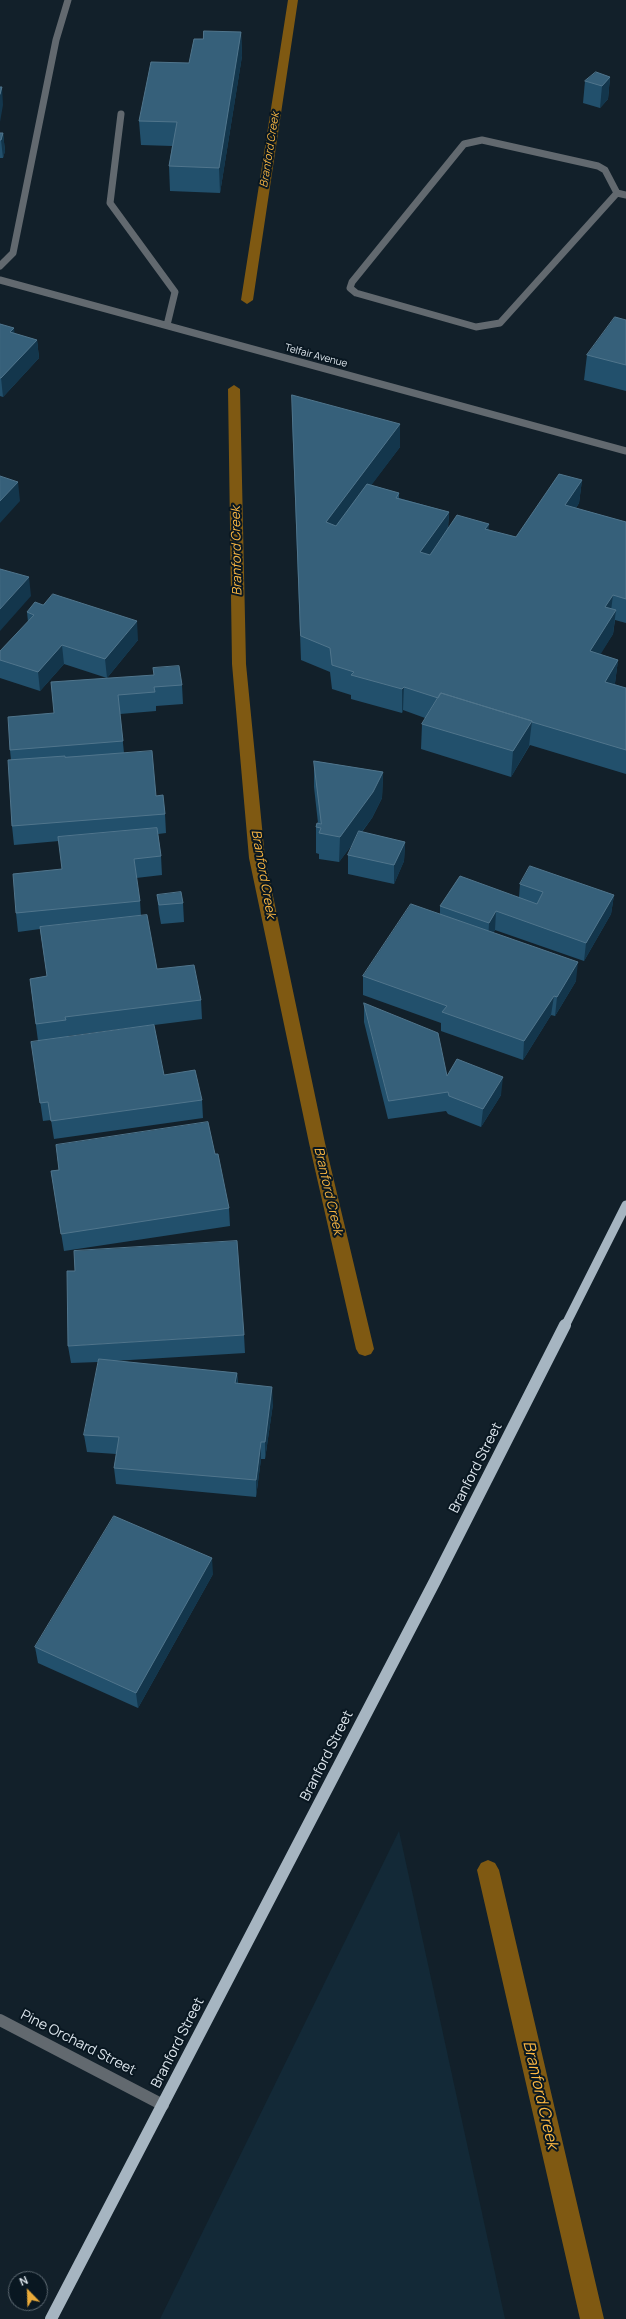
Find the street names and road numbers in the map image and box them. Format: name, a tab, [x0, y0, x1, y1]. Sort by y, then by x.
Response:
street label: Telfair Avenue	[283, 342, 349, 370]
street label: Branford Street	[446, 1420, 506, 1516]
street label: Branford Street	[297, 1708, 357, 1804]
street label: Branford Street	[148, 1995, 208, 2091]
street label: Pine Orchard Street	[18, 2007, 138, 2079]

